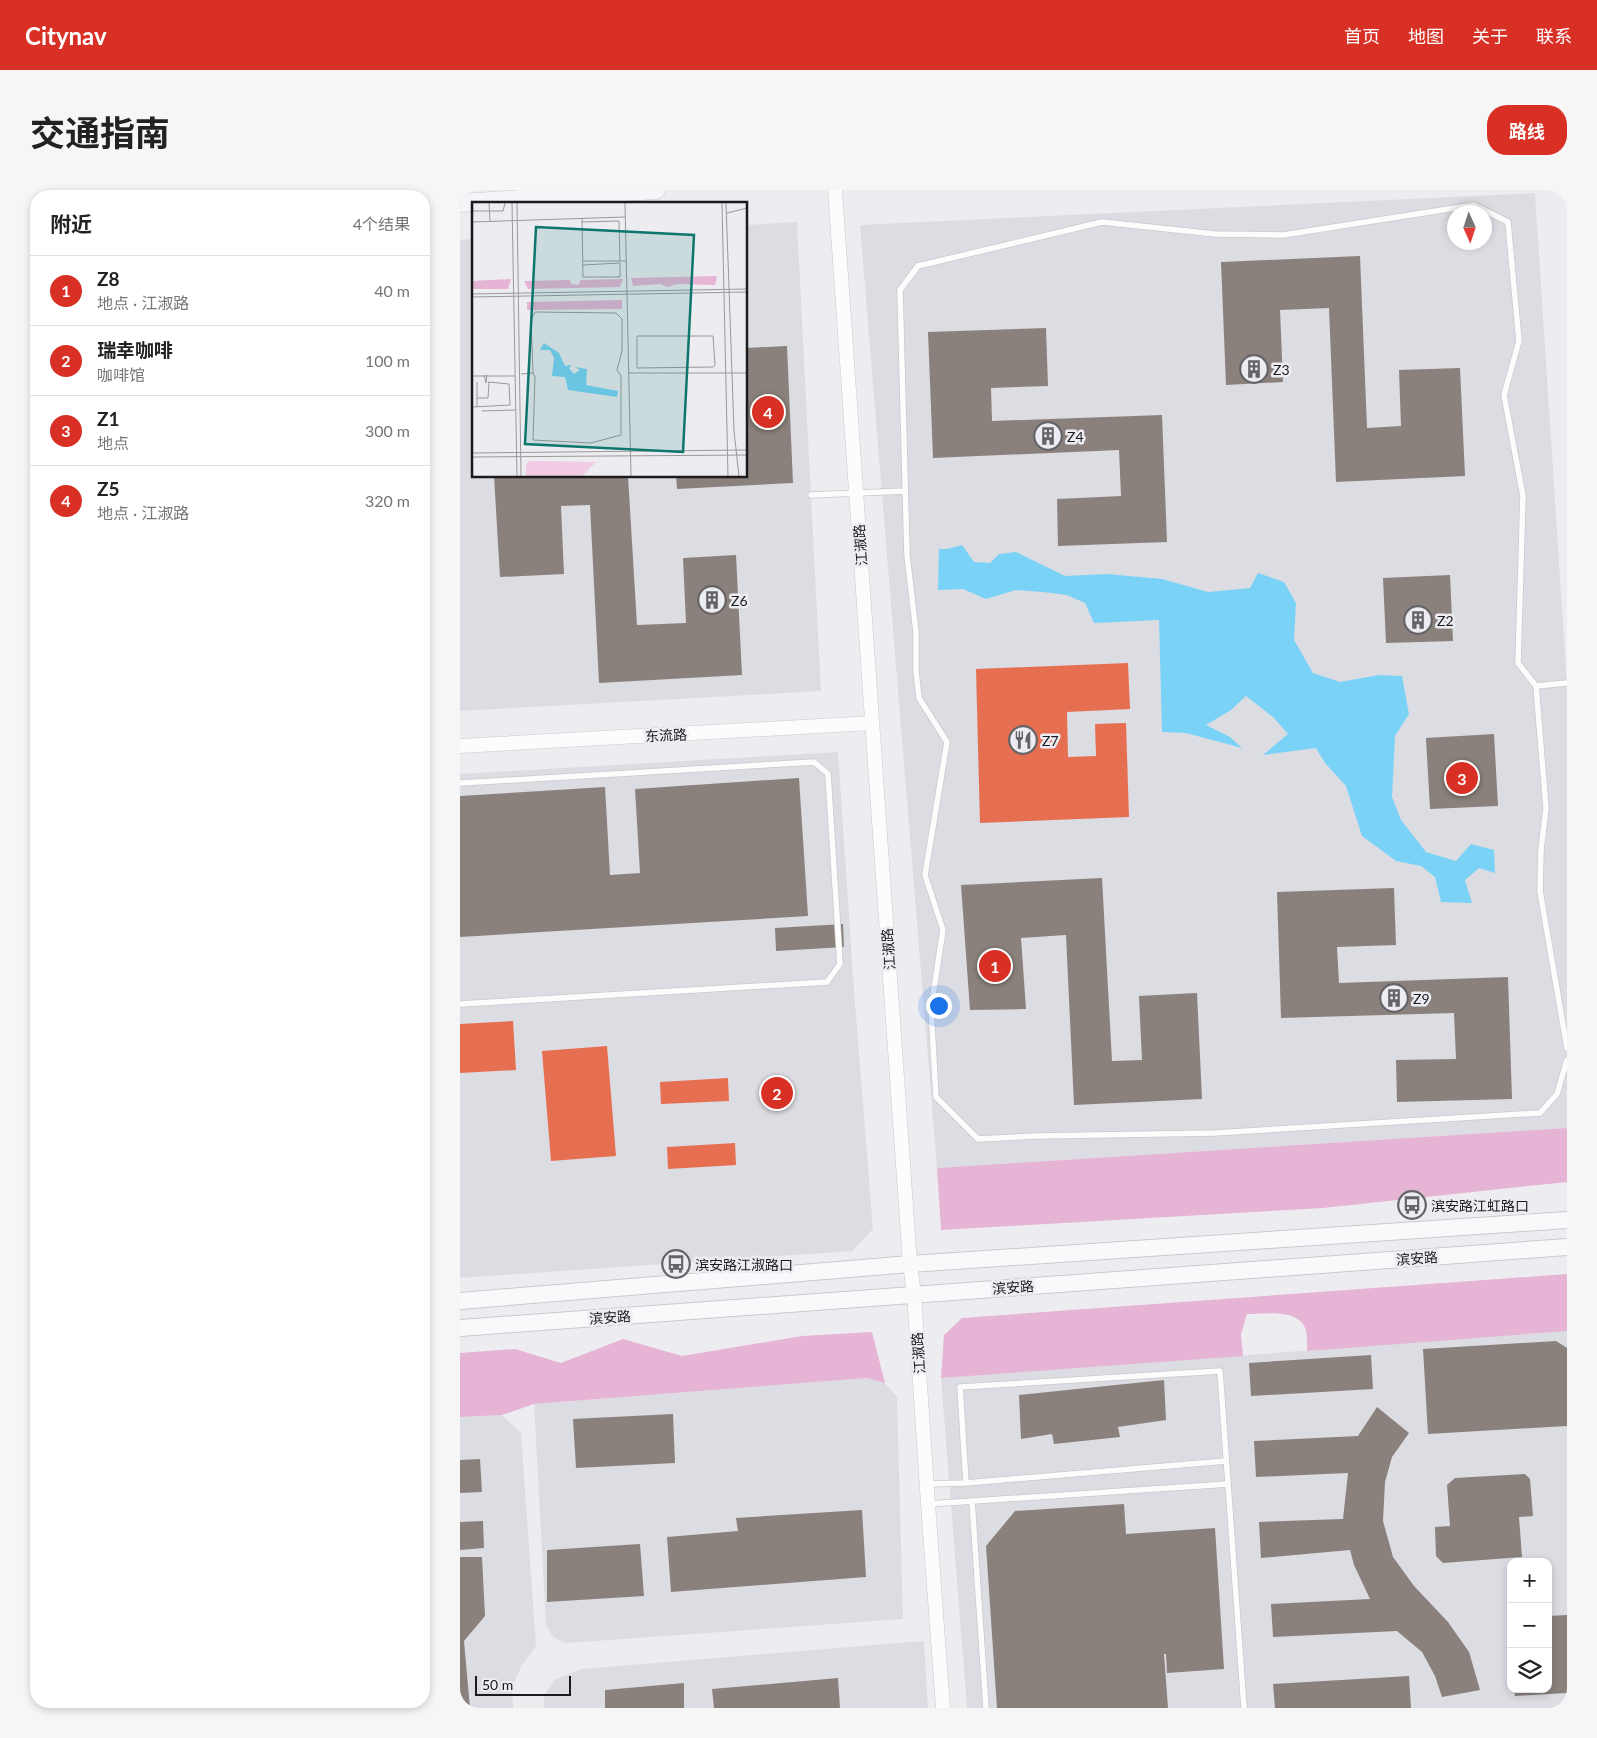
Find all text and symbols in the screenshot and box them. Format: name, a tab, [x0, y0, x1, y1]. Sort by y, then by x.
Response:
text: Citynav	[25, 21, 107, 50]
text: 首页	[1344, 25, 1380, 47]
text: 地图	[1408, 25, 1444, 47]
text: 关于	[1472, 25, 1508, 47]
text: 联系	[1536, 25, 1572, 47]
button: 路线	[1487, 105, 1567, 155]
text: 交通指南	[30, 111, 170, 153]
inset map	[472, 202, 748, 478]
north arrow	[1447, 205, 1492, 250]
text: 附近	[50, 211, 92, 236]
text: 4个结果	[353, 214, 410, 233]
text: Z8	[97, 267, 120, 290]
text: 1	[61, 281, 71, 300]
text: 40 m	[374, 281, 410, 300]
text: 地点 · 江淑路	[97, 293, 189, 312]
text: 瑞幸咖啡	[97, 338, 173, 361]
text: 2	[61, 351, 71, 370]
text: 100 m	[365, 351, 410, 370]
building icon: Z3	[1239, 354, 1269, 384]
place label: Z3	[1273, 361, 1290, 378]
text: 咖啡馆	[97, 365, 145, 384]
pin: 4	[752, 393, 784, 431]
text: Z1	[97, 407, 120, 430]
text: 3	[61, 421, 71, 440]
text: 300 m	[365, 421, 410, 440]
building icon: Z4	[1033, 421, 1063, 451]
place label: Z4	[1067, 428, 1084, 445]
text: 地点	[97, 433, 129, 452]
text: Z5	[97, 477, 120, 500]
text: 4	[61, 491, 71, 510]
text: 320 m	[365, 491, 410, 510]
text: 地点 · 江淑路	[97, 503, 189, 522]
street label: 江淑路	[850, 523, 870, 567]
building icon: Z6	[697, 585, 727, 615]
place label: Z6	[731, 592, 748, 609]
building icon: Z2	[1403, 605, 1433, 635]
place label: Z2	[1437, 612, 1454, 629]
street label: 东流路	[645, 725, 687, 745]
restaurant icon: Z7	[1008, 725, 1038, 755]
place label: Z7	[1042, 732, 1059, 749]
pin: 3	[1446, 759, 1478, 797]
street label: 江淑路	[878, 927, 898, 971]
pin: 1	[979, 947, 1011, 985]
building icon: Z9	[1379, 983, 1409, 1013]
place label: Z9	[1413, 990, 1430, 1007]
your location	[926, 993, 952, 1019]
pin: 2	[761, 1074, 793, 1112]
bus stop icon: 滨安路江虹路口	[1397, 1190, 1427, 1220]
place label: 滨安路江虹路口	[1431, 1197, 1529, 1214]
street label: 滨安路	[1395, 1248, 1439, 1268]
bus stop icon: 滨安路江淑路口	[661, 1249, 691, 1279]
place label: 滨安路江淑路口	[695, 1256, 793, 1273]
street label: 滨安路	[991, 1277, 1035, 1297]
street label: 滨安路	[588, 1307, 632, 1327]
street label: 江淑路	[908, 1331, 928, 1375]
map controls	[1507, 1558, 1552, 1693]
button: +	[1507, 1558, 1552, 1603]
button: −	[1507, 1603, 1552, 1648]
button: layers	[1507, 1648, 1552, 1693]
scale bar	[475, 1673, 571, 1696]
text: 50 m	[482, 1676, 513, 1693]

